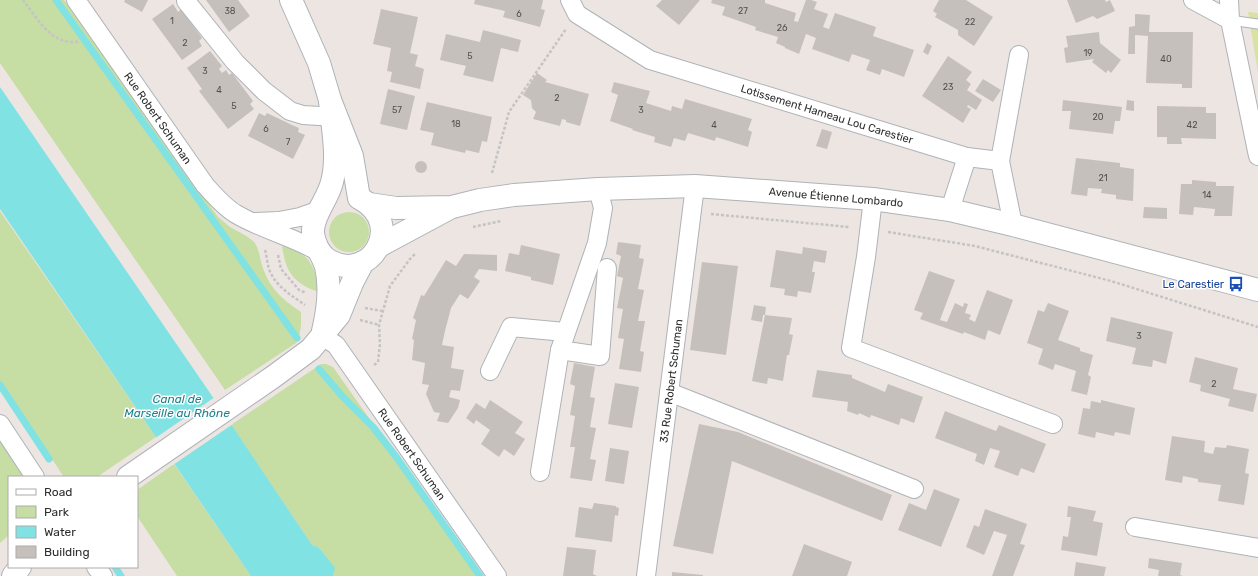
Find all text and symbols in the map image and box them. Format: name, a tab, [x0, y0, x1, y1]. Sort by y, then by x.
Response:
house number: 38	[224, 6, 236, 16]
house number: 27	[738, 6, 748, 16]
house number: 6	[516, 9, 522, 19]
house number: 1	[170, 16, 174, 26]
house number: 22	[965, 17, 975, 27]
house number: 26	[777, 23, 788, 33]
house number: 2	[182, 38, 188, 48]
house number: 19	[1083, 48, 1093, 58]
house number: 5	[467, 51, 473, 61]
house number: 40	[1160, 54, 1172, 64]
house number: 3	[202, 66, 208, 76]
street label: Rue Robert Schuman	[121, 70, 194, 167]
street label: Lotissement Hameau Lou Carestier	[739, 82, 915, 147]
house number: 23	[943, 82, 953, 92]
house number: 4	[216, 85, 222, 95]
house number: 2	[554, 93, 560, 103]
house number: 5	[231, 101, 237, 111]
house number: 57	[392, 105, 402, 115]
house number: 3	[638, 105, 644, 115]
house number: 20	[1093, 112, 1104, 122]
house number: 18	[451, 119, 461, 129]
house number: 4	[711, 120, 717, 130]
house number: 42	[1187, 120, 1197, 130]
house number: 6	[263, 124, 269, 134]
house number: 7	[286, 137, 291, 147]
house number: 21	[1098, 173, 1108, 183]
street label: Avenue Étienne Lombardo	[768, 185, 904, 210]
house number: 14	[1202, 190, 1212, 200]
bus stop icon: Le Carestier	[1227, 275, 1245, 293]
place label: Le Carestier	[1163, 278, 1225, 291]
street label: 33 Rue Robert Schuman	[657, 318, 686, 444]
house number: 3	[1136, 331, 1142, 341]
house number: 2	[1211, 379, 1217, 389]
water label: Canal de Marseille au Rhône	[124, 392, 230, 420]
street label: Rue Robert Schuman	[375, 406, 448, 503]
legend	[8, 476, 138, 568]
text: Road	[44, 485, 72, 499]
text: Park	[44, 505, 70, 519]
text: Water	[44, 525, 76, 539]
text: Building	[44, 545, 90, 559]

